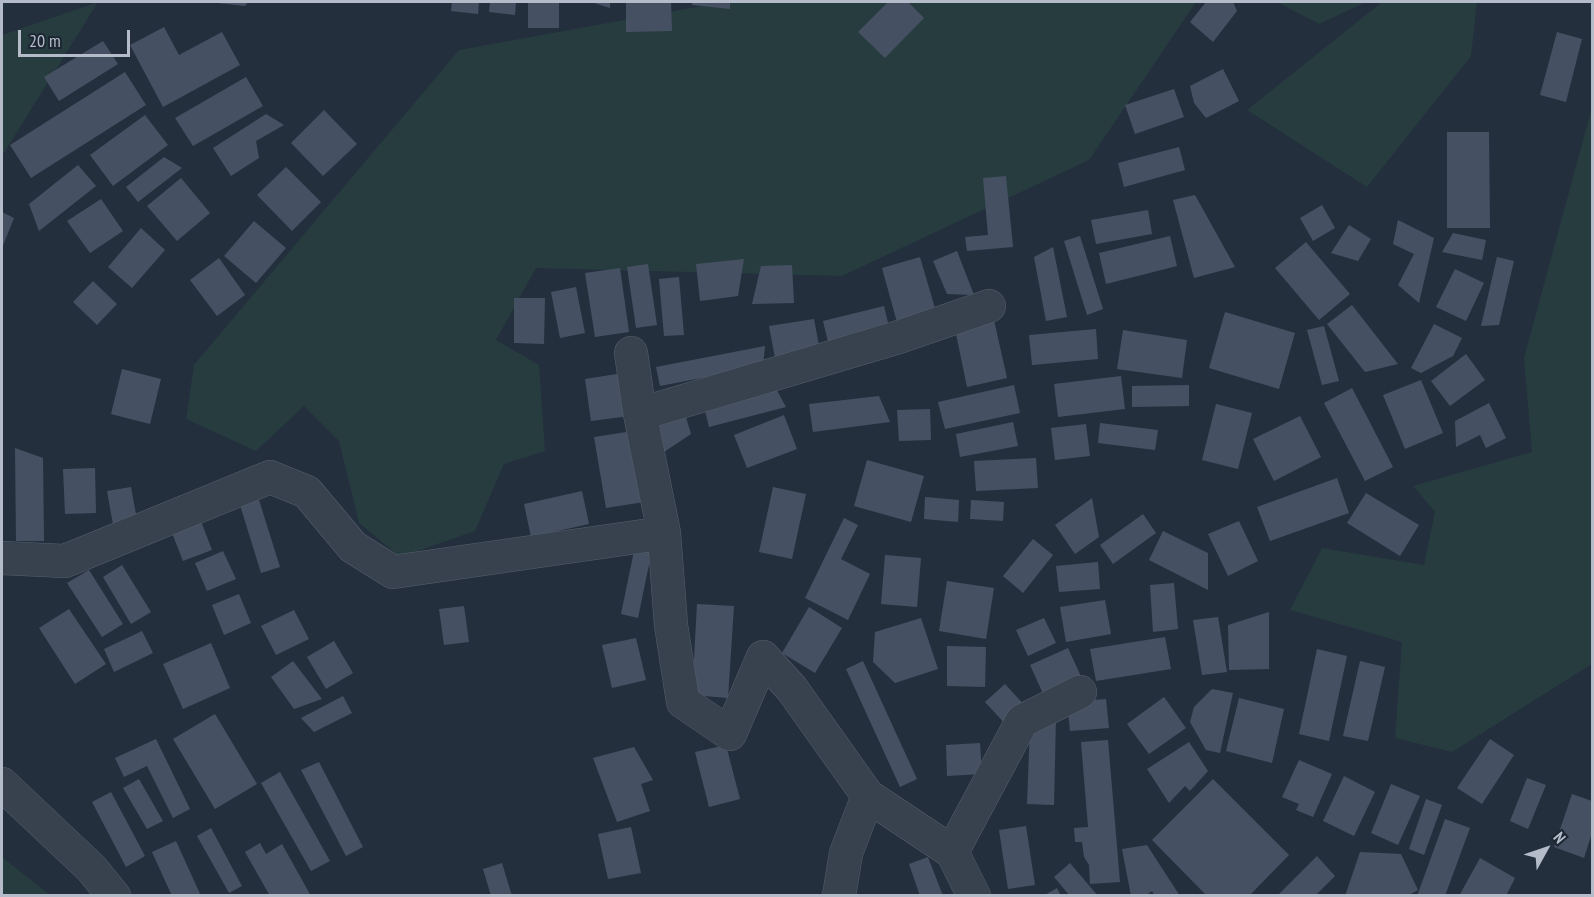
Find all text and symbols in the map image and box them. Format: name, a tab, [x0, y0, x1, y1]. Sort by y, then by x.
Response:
scale bar	[21, 18, 134, 56]
text: 20 m	[29, 29, 61, 52]
north arrow	[1516, 819, 1576, 879]
text: N	[1549, 828, 1570, 847]

